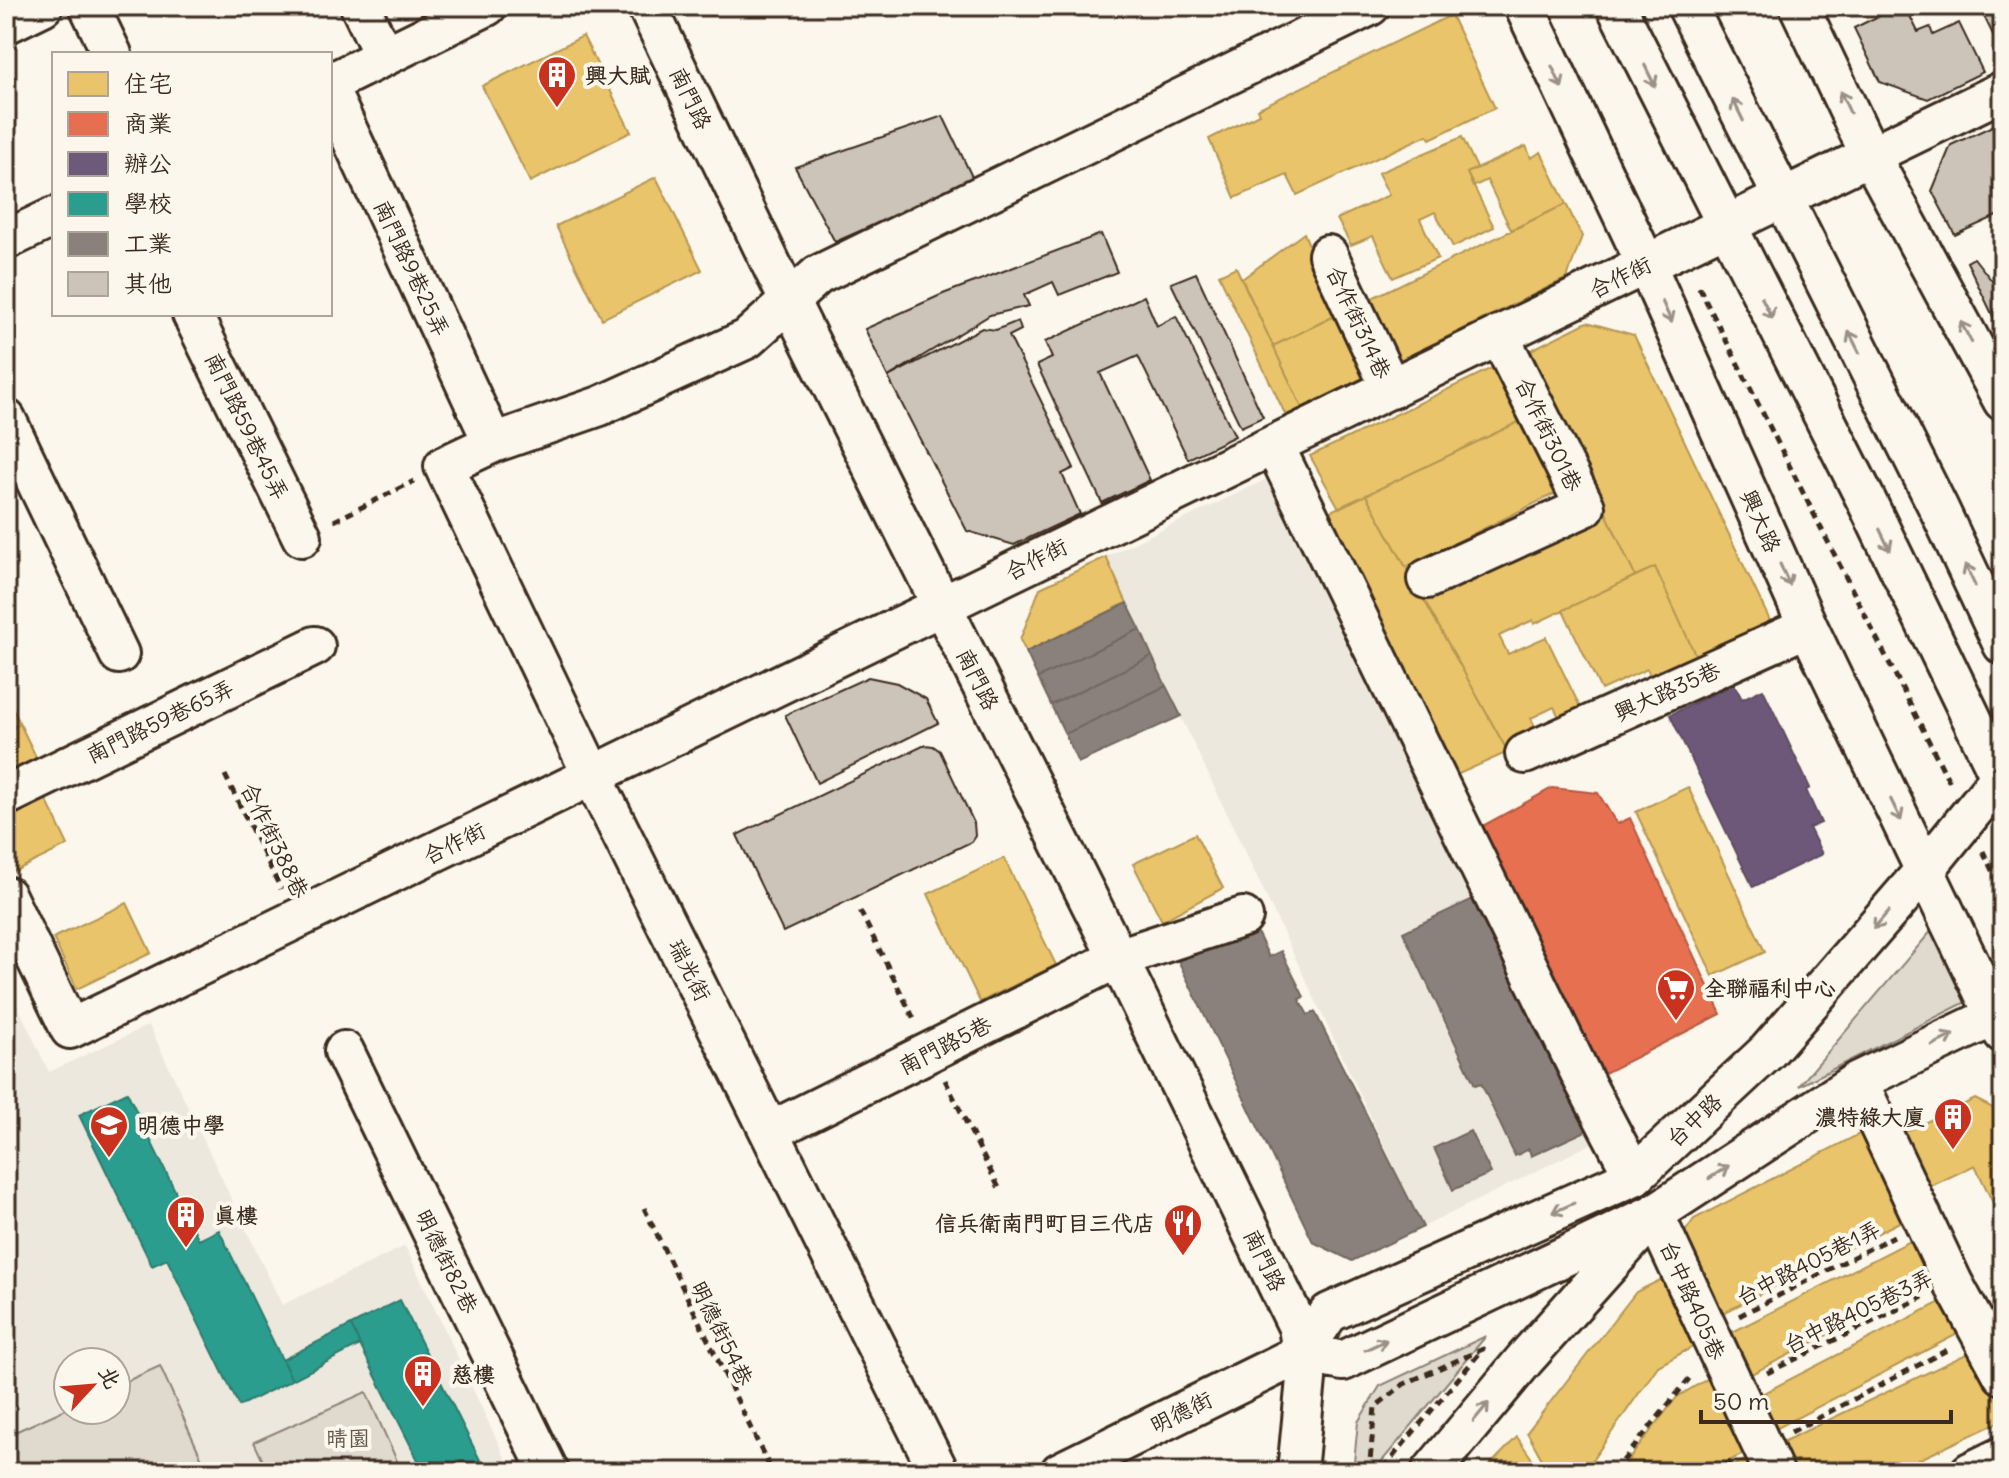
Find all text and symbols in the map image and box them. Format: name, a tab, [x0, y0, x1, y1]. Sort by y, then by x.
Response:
legend	[52, 52, 332, 316]
building icon: 興大賦	[536, 54, 578, 109]
place label: 興大賦	[585, 61, 651, 89]
street label: 南門路	[664, 62, 718, 134]
one-way arrow	[1643, 63, 1659, 87]
one-way arrow	[1550, 64, 1565, 88]
text: 住宅	[124, 68, 172, 98]
one-way arrow	[1837, 91, 1852, 115]
one-way arrow	[1729, 98, 1745, 122]
text: 商業	[124, 108, 172, 138]
text: 辦公	[124, 148, 172, 178]
text: 學校	[124, 188, 172, 218]
street label: 南門路9巷25弄	[368, 195, 456, 341]
text: 工業	[124, 228, 172, 258]
street label: 合作街	[1584, 250, 1656, 304]
street label: 合作街314巷	[1321, 261, 1397, 383]
text: 其他	[124, 268, 172, 298]
one-way arrow	[1760, 296, 1775, 320]
one-way arrow	[1660, 300, 1675, 324]
one-way arrow	[1958, 321, 1974, 345]
one-way arrow	[1846, 330, 1862, 354]
street label: 南門路59巷45弄	[199, 348, 295, 504]
street label: 合作街301巷	[1509, 372, 1589, 496]
street label: 興大路	[1735, 485, 1787, 557]
one-way arrow	[1878, 527, 1893, 551]
street label: 合作街	[1000, 532, 1072, 586]
one-way arrow	[1778, 562, 1793, 587]
one-way arrow	[1962, 563, 1977, 587]
street label: 南門路	[951, 643, 1005, 715]
street label: 興大路35巷	[1610, 655, 1724, 727]
street label: 南門路59巷65弄	[82, 673, 238, 769]
street label: 合作街388巷	[235, 777, 315, 903]
one-way arrow	[1889, 798, 1904, 822]
street label: 合作街	[418, 816, 490, 870]
one-way arrow	[1873, 909, 1891, 930]
street label: 瑞光街	[663, 934, 717, 1006]
supermarket icon: 全聯福利中心	[1655, 967, 1697, 1022]
place label: 全聯福利中心	[1704, 974, 1836, 1002]
street label: 南門路5巷	[894, 1010, 996, 1080]
one-way arrow	[1930, 1032, 1954, 1048]
street label: 台中路	[1660, 1087, 1728, 1153]
building icon: 濃特綠大廈	[1932, 1096, 1974, 1151]
place label: 濃特綠大廈	[1815, 1103, 1925, 1131]
school or university icon: 明德中學	[88, 1104, 130, 1159]
place label: 明德中學	[137, 1111, 225, 1139]
one-way arrow	[1707, 1163, 1730, 1179]
building icon: 真樓	[165, 1194, 207, 1249]
place label: 真樓	[214, 1201, 258, 1229]
one-way arrow	[1551, 1201, 1575, 1216]
restaurant icon: 信兵衛南門町目三代店	[1162, 1202, 1204, 1257]
street label: 明德街82巷	[410, 1204, 484, 1318]
place label: 信兵衛南門町目三代店	[935, 1209, 1155, 1237]
street label: 台中路405巷1弄	[1731, 1215, 1885, 1311]
street label: 南門路	[1238, 1224, 1292, 1296]
street label: 台中路405巷	[1654, 1236, 1732, 1364]
street label: 台中路405巷3弄	[1779, 1263, 1937, 1359]
street label: 明德街54巷	[685, 1276, 759, 1390]
one-way arrow	[1363, 1337, 1387, 1352]
north arrow	[52, 1346, 132, 1426]
building icon: 慈樓	[402, 1353, 444, 1408]
place label: 慈樓	[451, 1360, 495, 1388]
text: 北	[93, 1361, 127, 1393]
scale bar	[1701, 1374, 1951, 1424]
street label: 明德街	[1145, 1385, 1217, 1439]
text: 50 m	[1713, 1386, 1769, 1416]
one-way arrow	[1472, 1402, 1490, 1423]
park label: 晴園	[326, 1424, 370, 1452]

